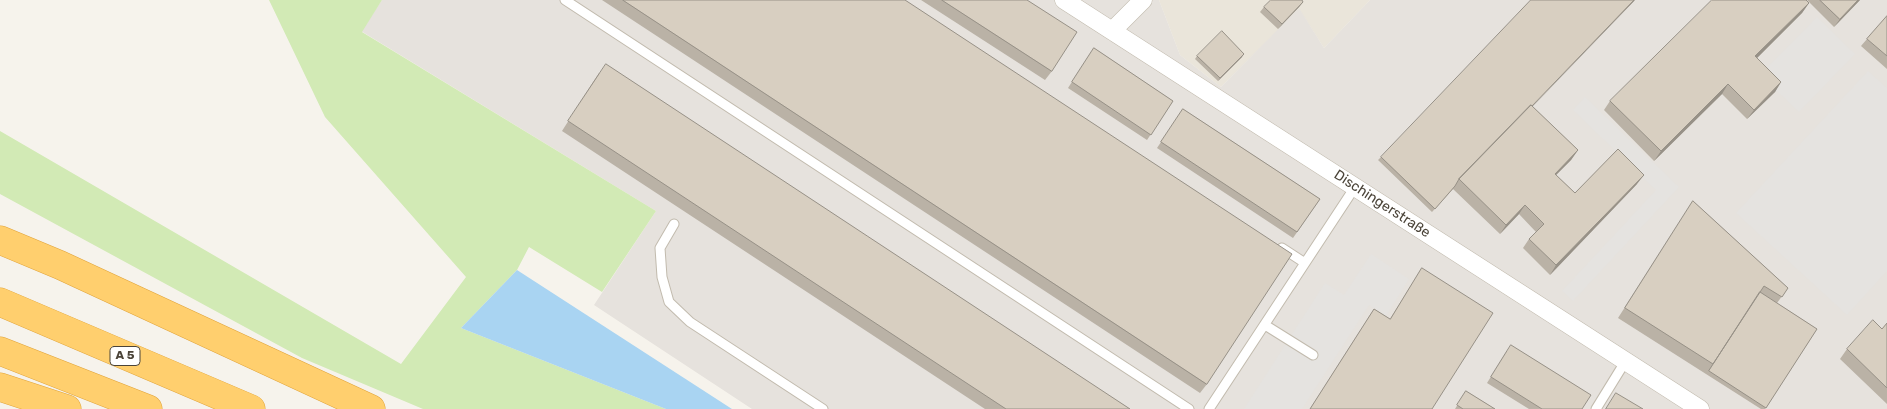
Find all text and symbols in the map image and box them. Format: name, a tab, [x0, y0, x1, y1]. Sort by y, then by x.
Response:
street label: Dischingerstraße	[1331, 167, 1433, 241]
road number: A 5	[110, 346, 140, 366]

